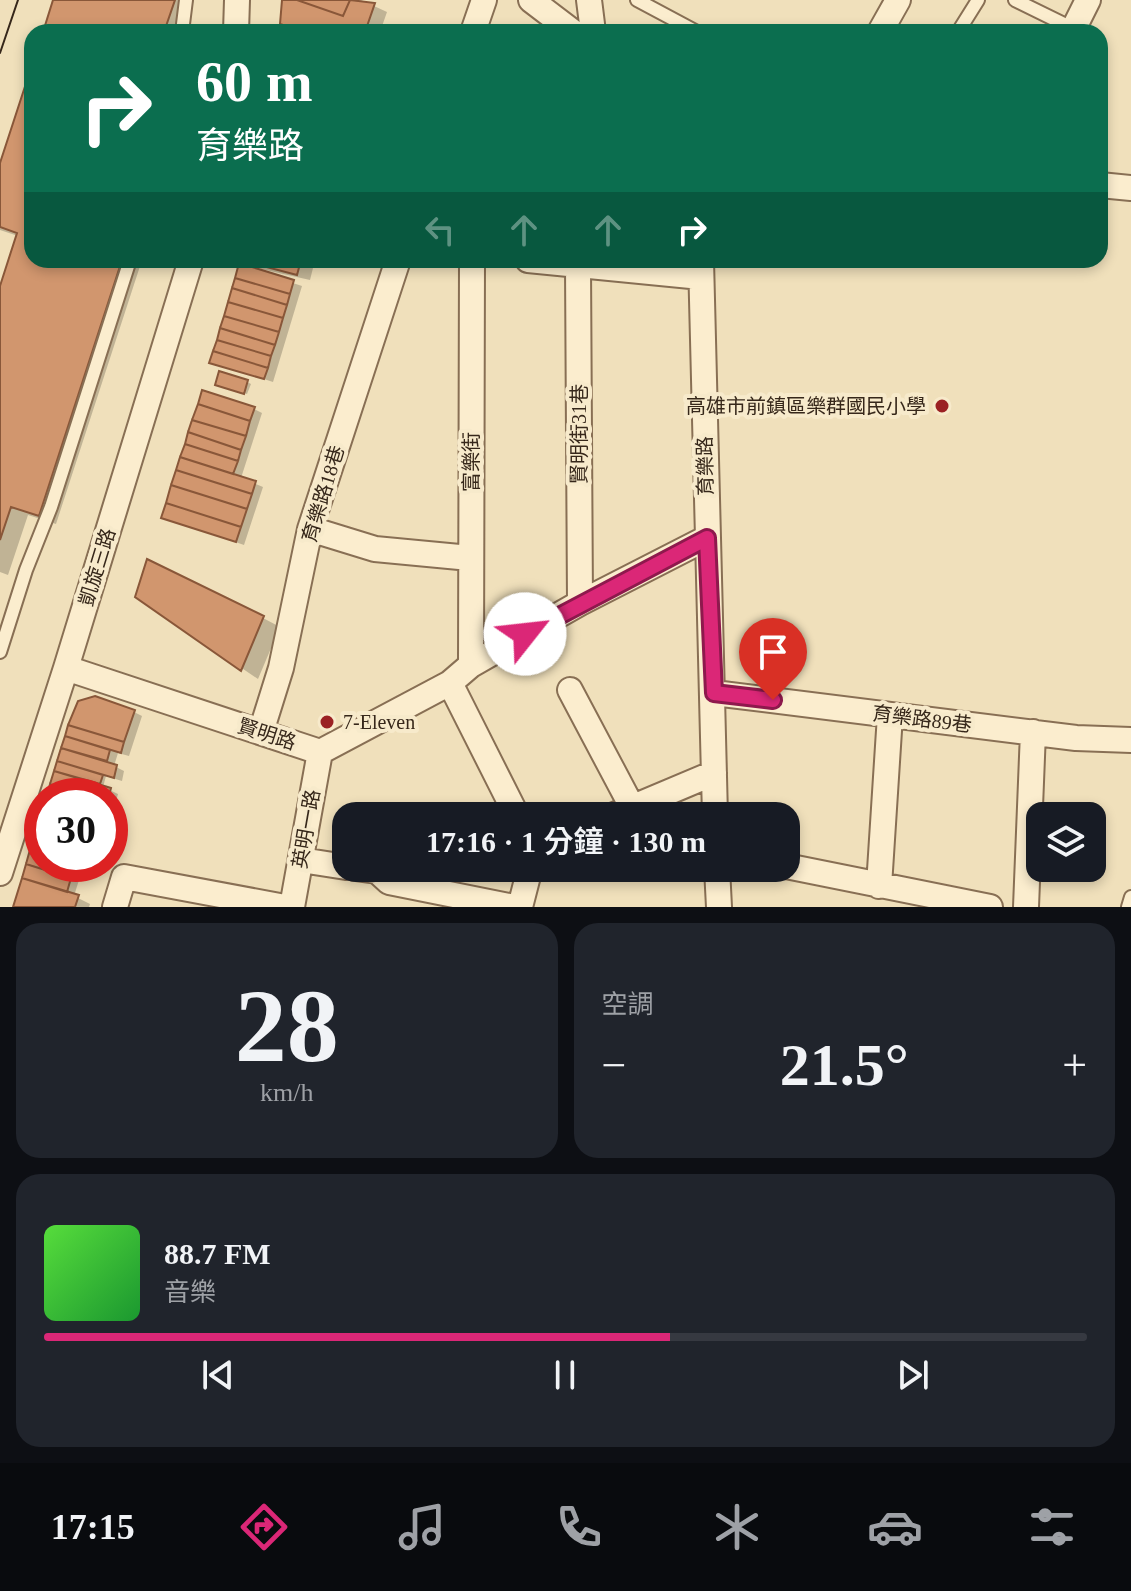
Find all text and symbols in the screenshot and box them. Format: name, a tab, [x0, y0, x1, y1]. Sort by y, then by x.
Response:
text: 60 m	[196, 51, 313, 113]
icon: right	[64, 56, 168, 160]
text: 育樂路	[196, 126, 304, 166]
icon: left	[418, 208, 462, 252]
icon: ahead	[502, 208, 546, 252]
icon: ahead	[586, 208, 630, 252]
icon: right	[670, 208, 714, 252]
street label: 賢明街31巷	[568, 384, 590, 484]
place label: 高雄市前鎮區樂群國民小學	[686, 395, 926, 417]
marker: 高雄市前鎮區樂群國民小學	[933, 397, 951, 415]
street label: 富樂街	[460, 432, 482, 492]
street label: 育樂路	[693, 436, 717, 496]
street label: 育樂路18巷	[298, 443, 348, 545]
street label: 凱旋三路	[75, 526, 119, 608]
position arrow	[483, 592, 567, 676]
pin	[739, 618, 807, 700]
icon: arrive	[751, 630, 795, 674]
street label: 育樂路89巷	[871, 702, 973, 736]
place label: 7-Eleven	[343, 711, 415, 733]
marker: 7-Eleven	[318, 713, 336, 731]
street label: 賢明路	[235, 714, 299, 754]
speed limit sign: 30	[24, 778, 128, 882]
street label: 英明一路	[288, 788, 324, 870]
map controls	[1026, 802, 1106, 882]
button: layers	[1026, 802, 1106, 882]
text: 17:16 · 1 分鐘 · 130 m	[426, 825, 706, 858]
text: 28	[235, 968, 339, 1083]
text: 空調	[602, 990, 654, 1019]
text: 21.5°	[780, 1032, 909, 1098]
text: −	[602, 1041, 626, 1090]
text: +	[1062, 1041, 1087, 1090]
text: km/h	[260, 1078, 313, 1107]
text: 88.7 FM	[164, 1237, 271, 1270]
text: 音樂	[164, 1278, 216, 1307]
icon: previous	[196, 1353, 240, 1397]
icon: pause	[543, 1353, 587, 1397]
icon: next	[891, 1353, 935, 1397]
icon: directions	[236, 1499, 292, 1555]
icon: music	[394, 1499, 450, 1555]
icon: phone	[551, 1499, 607, 1555]
icon: climate	[709, 1499, 765, 1555]
icon: car	[867, 1499, 923, 1555]
icon: filters	[1024, 1499, 1080, 1555]
text: 17:15	[51, 1507, 135, 1547]

